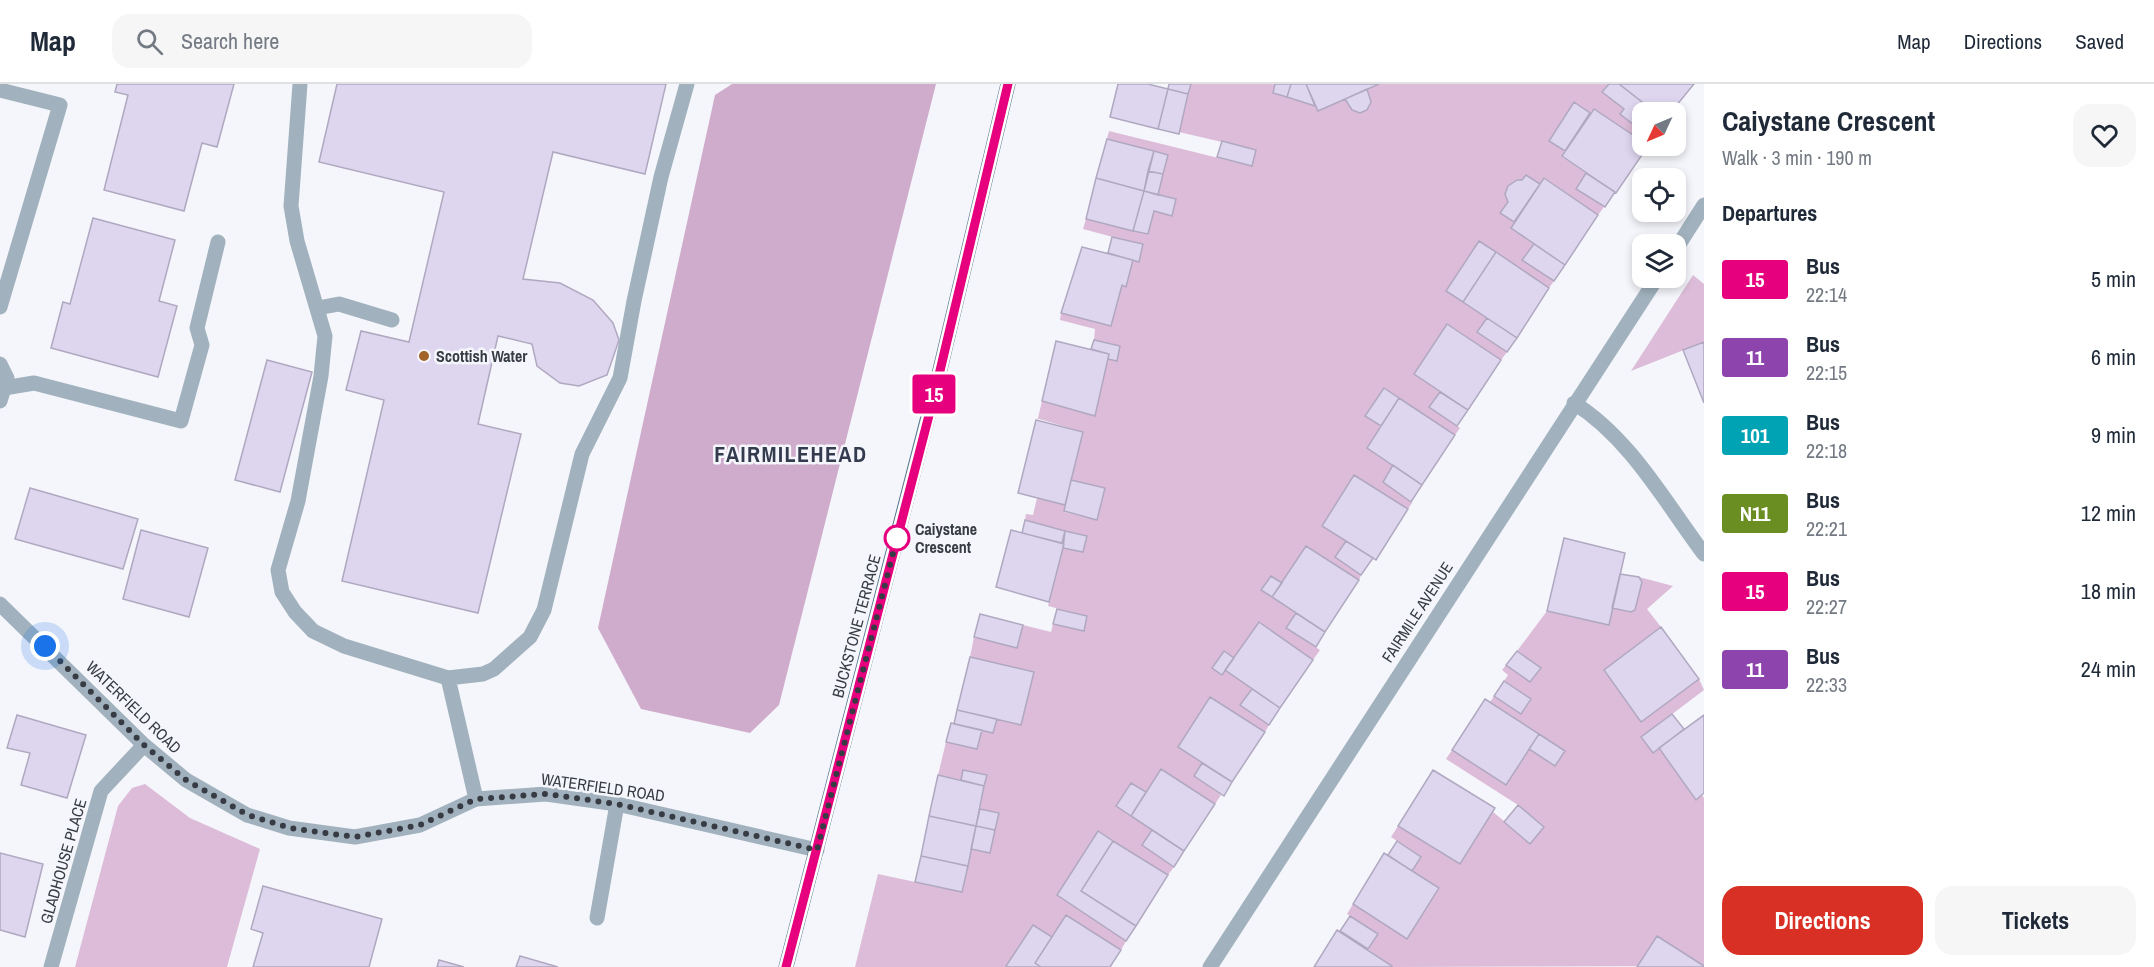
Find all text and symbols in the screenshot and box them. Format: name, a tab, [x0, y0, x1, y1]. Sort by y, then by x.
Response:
search box	[112, 14, 532, 68]
text: Map	[30, 22, 76, 60]
icon: search	[133, 25, 166, 58]
text: Search here	[181, 26, 279, 56]
text: Map	[1897, 27, 1931, 56]
text: Directions	[1964, 27, 2042, 56]
text: Saved	[2075, 27, 2124, 56]
north arrow	[1632, 102, 1686, 156]
map controls	[1632, 102, 1686, 288]
text: Caiystane Crescent	[1722, 102, 1935, 140]
button: heart	[2073, 104, 2136, 167]
text: Walk · 3 min · 190 m	[1722, 144, 1872, 171]
button: locate	[1632, 168, 1686, 222]
text: Departures	[1722, 198, 1817, 228]
button: layers	[1632, 234, 1686, 288]
text: Bus	[1806, 251, 1840, 281]
text: 5 min	[2091, 264, 2136, 294]
text: 15	[1745, 265, 1765, 294]
text: 22:14	[1806, 281, 1847, 308]
text: Bus	[1806, 329, 1840, 359]
text: 6 min	[2091, 342, 2136, 372]
text: 11	[1746, 343, 1764, 372]
place label: Scottish Water	[436, 345, 528, 367]
marker: Scottish Water	[417, 349, 431, 363]
text: 22:15	[1806, 359, 1847, 386]
line badge: 15	[907, 374, 961, 414]
text: 15	[924, 380, 944, 409]
text: Bus	[1806, 407, 1840, 437]
text: 9 min	[2091, 420, 2136, 450]
text: 101	[1741, 421, 1769, 450]
text: 22:18	[1806, 437, 1847, 464]
district label: FAIRMILEHEAD	[714, 439, 868, 469]
text: Bus	[1806, 485, 1840, 515]
text: 12 min	[2081, 498, 2136, 528]
text: N11	[1740, 499, 1770, 528]
text: 22:21	[1806, 515, 1847, 542]
place label: Caiystane Crescent	[915, 518, 977, 558]
marker: Caiystane Crescent	[884, 525, 910, 551]
street label: BUCKSTONE TERRACE	[826, 552, 886, 700]
street label: FAIRMILE AVENUE	[1376, 557, 1458, 667]
text: Bus	[1806, 563, 1840, 593]
text: 18 min	[2081, 576, 2136, 606]
text: 15	[1745, 577, 1765, 606]
text: 22:27	[1806, 593, 1847, 620]
your location	[30, 631, 60, 661]
text: Bus	[1806, 641, 1840, 671]
text: 24 min	[2081, 654, 2136, 684]
text: 11	[1746, 655, 1764, 684]
street label: WATERFIELD ROAD	[82, 656, 186, 758]
text: 22:33	[1806, 671, 1847, 698]
street label: WATERFIELD ROAD	[540, 767, 666, 807]
street label: GLADHOUSE PLACE	[35, 796, 91, 926]
button: Directions	[1722, 886, 1923, 955]
button: Tickets	[1935, 886, 2136, 955]

